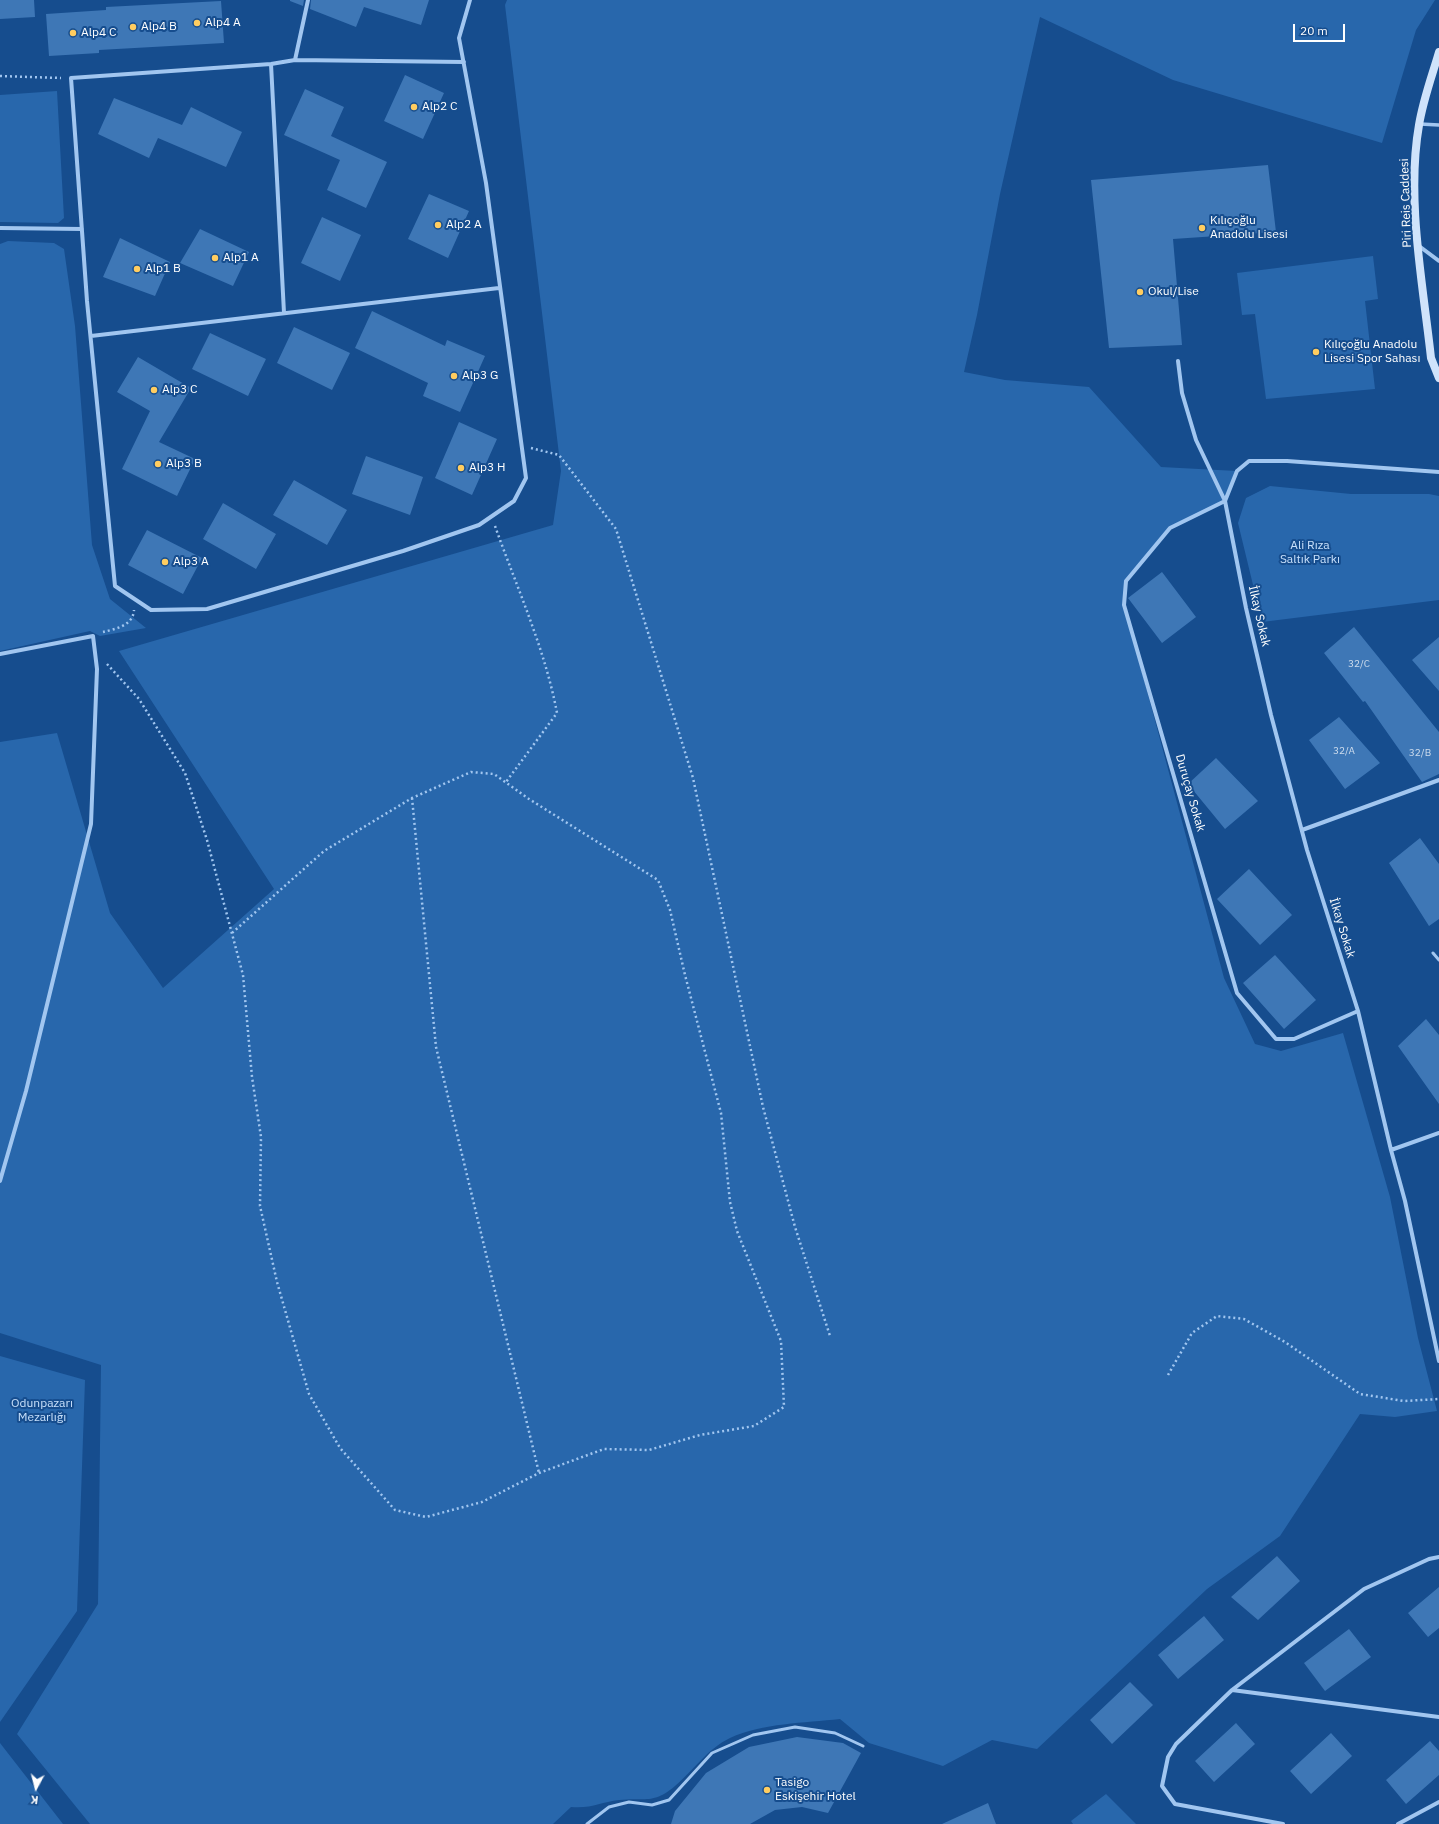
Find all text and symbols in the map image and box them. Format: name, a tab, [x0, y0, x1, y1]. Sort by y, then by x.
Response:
place label: Alp4 A	[205, 16, 241, 30]
scale bar	[1295, 16, 1347, 42]
marker: Alp4 A	[192, 18, 202, 28]
place label: Alp4 B	[141, 20, 177, 34]
marker: Alp4 B	[128, 22, 138, 32]
text: 20 m	[1300, 23, 1328, 38]
place label: Alp4 C	[81, 26, 116, 40]
marker: Alp4 C	[68, 28, 78, 38]
place label: Alp2 C	[422, 100, 457, 114]
marker: Alp2 C	[409, 102, 419, 112]
street label: Piri Reis Caddesi	[1397, 158, 1415, 248]
place label: Kılıçoğlu Anadolu Lisesi	[1210, 214, 1288, 242]
place label: Alp2 A	[446, 218, 482, 232]
marker: Alp2 A	[433, 220, 443, 230]
marker: Kılıçoğlu Anadolu Lisesi	[1197, 223, 1207, 233]
place label: Alp1 A	[223, 251, 259, 265]
marker: Alp1 A	[210, 253, 220, 263]
place label: Alp1 B	[145, 262, 181, 276]
marker: Alp1 B	[132, 264, 142, 274]
place label: Okul/Lise	[1148, 285, 1199, 299]
marker: Okul/Lise	[1135, 287, 1145, 297]
place label: Kılıçoğlu Anadolu Lisesi Spor Sahası	[1324, 338, 1420, 366]
marker: Kılıçoğlu Anadolu Lisesi Spor Sahası	[1311, 347, 1321, 357]
place label: Alp3 G	[462, 369, 498, 383]
marker: Alp3 G	[449, 371, 459, 381]
place label: Alp3 C	[162, 383, 197, 397]
marker: Alp3 C	[149, 385, 159, 395]
place label: Alp3 B	[166, 457, 202, 471]
marker: Alp3 B	[153, 459, 163, 469]
place label: Alp3 H	[469, 461, 505, 475]
marker: Alp3 H	[456, 463, 466, 473]
park label: Ali Rıza Saltık Parkı	[1280, 539, 1340, 567]
place label: Alp3 A	[173, 555, 209, 569]
marker: Alp3 A	[160, 557, 170, 567]
street label: İlkay Sokak	[1245, 584, 1273, 648]
house number: 32/C	[1348, 658, 1370, 670]
house number: 32/A	[1333, 745, 1355, 757]
house number: 32/B	[1409, 747, 1431, 759]
street label: Duruçay Sokak	[1172, 753, 1208, 833]
street label: İlkay Sokak	[1326, 896, 1358, 960]
park label: Odunpazarı Mezarlığı	[11, 1397, 73, 1425]
north arrow	[16, 1768, 56, 1808]
place label: Tasigo Eskişehir Hotel	[775, 1776, 856, 1804]
marker: Tasigo Eskişehir Hotel	[762, 1785, 772, 1795]
text: K	[30, 1792, 39, 1807]

